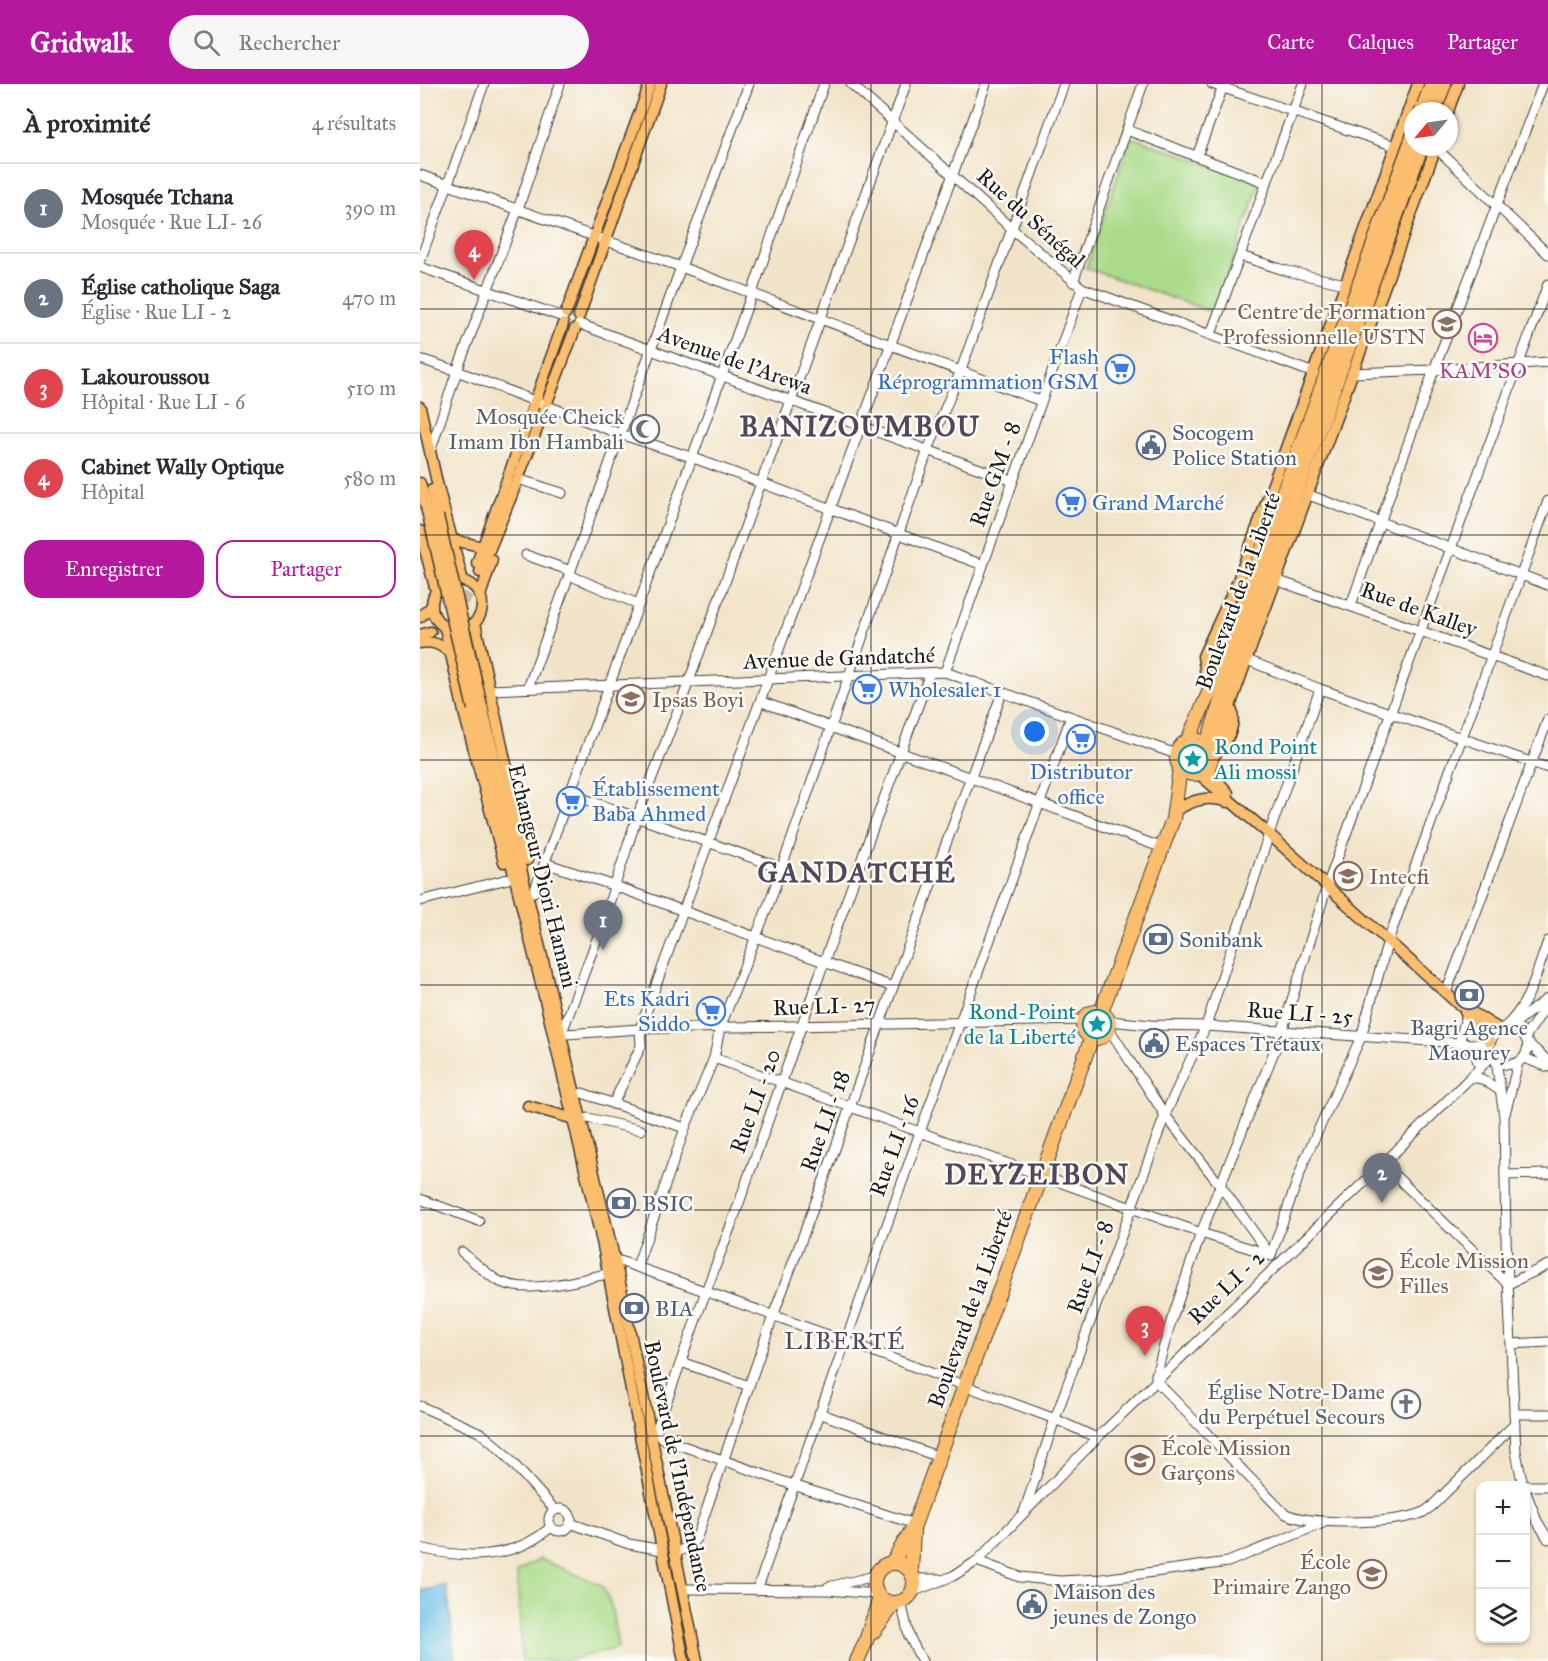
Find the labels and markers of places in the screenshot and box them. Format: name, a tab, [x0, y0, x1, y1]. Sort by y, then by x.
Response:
pin: 4	[454, 230, 494, 280]
place label: Centre de Formation Professionnelle USTN	[1222, 298, 1426, 350]
school or university icon: Centre de Formation Professionnelle USTN	[1431, 308, 1463, 340]
hotel icon: KAM'SO	[1467, 322, 1499, 354]
place label: Flash Réprogrammation GSM	[877, 343, 1099, 395]
supermarket icon: Flash Réprogrammation GSM	[1104, 353, 1136, 385]
place label: KAM'SO	[1439, 357, 1527, 384]
place label: Mosquée Cheick Imam Ibn Hambali	[448, 403, 625, 455]
mosque icon: Mosquée Cheick Imam Ibn Hambali	[629, 413, 661, 445]
place label: Socogem Police Station	[1172, 419, 1297, 471]
public building icon: Socogem Police Station	[1135, 429, 1167, 461]
supermarket icon: Grand Marché	[1055, 486, 1087, 518]
place label: Grand Marché	[1092, 489, 1225, 516]
supermarket icon: Wholesaler 1	[851, 673, 883, 705]
place label: Wholesaler 1	[888, 676, 1001, 703]
school or university icon: Ipsas Boyi	[615, 683, 647, 715]
place label: Ipsas Boyi	[652, 686, 744, 713]
supermarket icon: Distributor office	[1065, 723, 1097, 755]
place label: Rond Point Ali mossi	[1213, 733, 1317, 785]
place icon: Rond Point Ali mossi	[1177, 743, 1209, 775]
place label: Distributor office	[1030, 758, 1133, 810]
place label: Établissement Baba Ahmed	[592, 775, 720, 827]
supermarket icon: Établissement Baba Ahmed	[555, 785, 587, 817]
school or university icon: Intecfi	[1332, 860, 1364, 892]
place label: Intecfi	[1369, 863, 1429, 890]
pin: 1	[584, 900, 622, 950]
bank icon: Sonibank	[1142, 923, 1174, 955]
place label: Sonibank	[1179, 926, 1264, 953]
bank icon: Bagri Agence Maourey	[1453, 979, 1485, 1011]
place label: Ets Kadri Siddo	[603, 985, 690, 1037]
supermarket icon: Ets Kadri Siddo	[695, 995, 727, 1027]
place label: Rond-Point de la Liberté	[964, 998, 1077, 1050]
place icon: Rond-Point de la Liberté	[1081, 1008, 1113, 1040]
place label: Bagri Agence Maourey	[1410, 1014, 1528, 1066]
public building icon: Espaces Trétaux	[1138, 1027, 1170, 1059]
place label: Espaces Trétaux	[1175, 1030, 1321, 1057]
pin: 2	[1362, 1154, 1402, 1203]
bank icon: BSIC	[605, 1187, 637, 1219]
place label: BSIC	[642, 1190, 693, 1217]
place label: École Mission Filles	[1399, 1247, 1529, 1299]
school or university icon: École Mission Filles	[1362, 1257, 1394, 1289]
bank icon: BIA	[618, 1292, 650, 1324]
place label: BIA	[655, 1295, 694, 1322]
pin: 3	[1126, 1306, 1164, 1356]
place label: Église Notre-Dame du Perpétuel Secours	[1198, 1378, 1385, 1430]
church icon: Église Notre-Dame du Perpétuel Secours	[1390, 1388, 1422, 1420]
place label: École Mission Garçons	[1161, 1434, 1291, 1486]
school or university icon: École Mission Garçons	[1124, 1444, 1156, 1476]
place label: École Primaire Zango	[1212, 1548, 1351, 1600]
school or university icon: École Primaire Zango	[1356, 1558, 1388, 1590]
place label: Maison des jeunes de Zongo	[1050, 1578, 1196, 1630]
public building icon: Maison des jeunes de Zongo	[1016, 1588, 1048, 1620]

